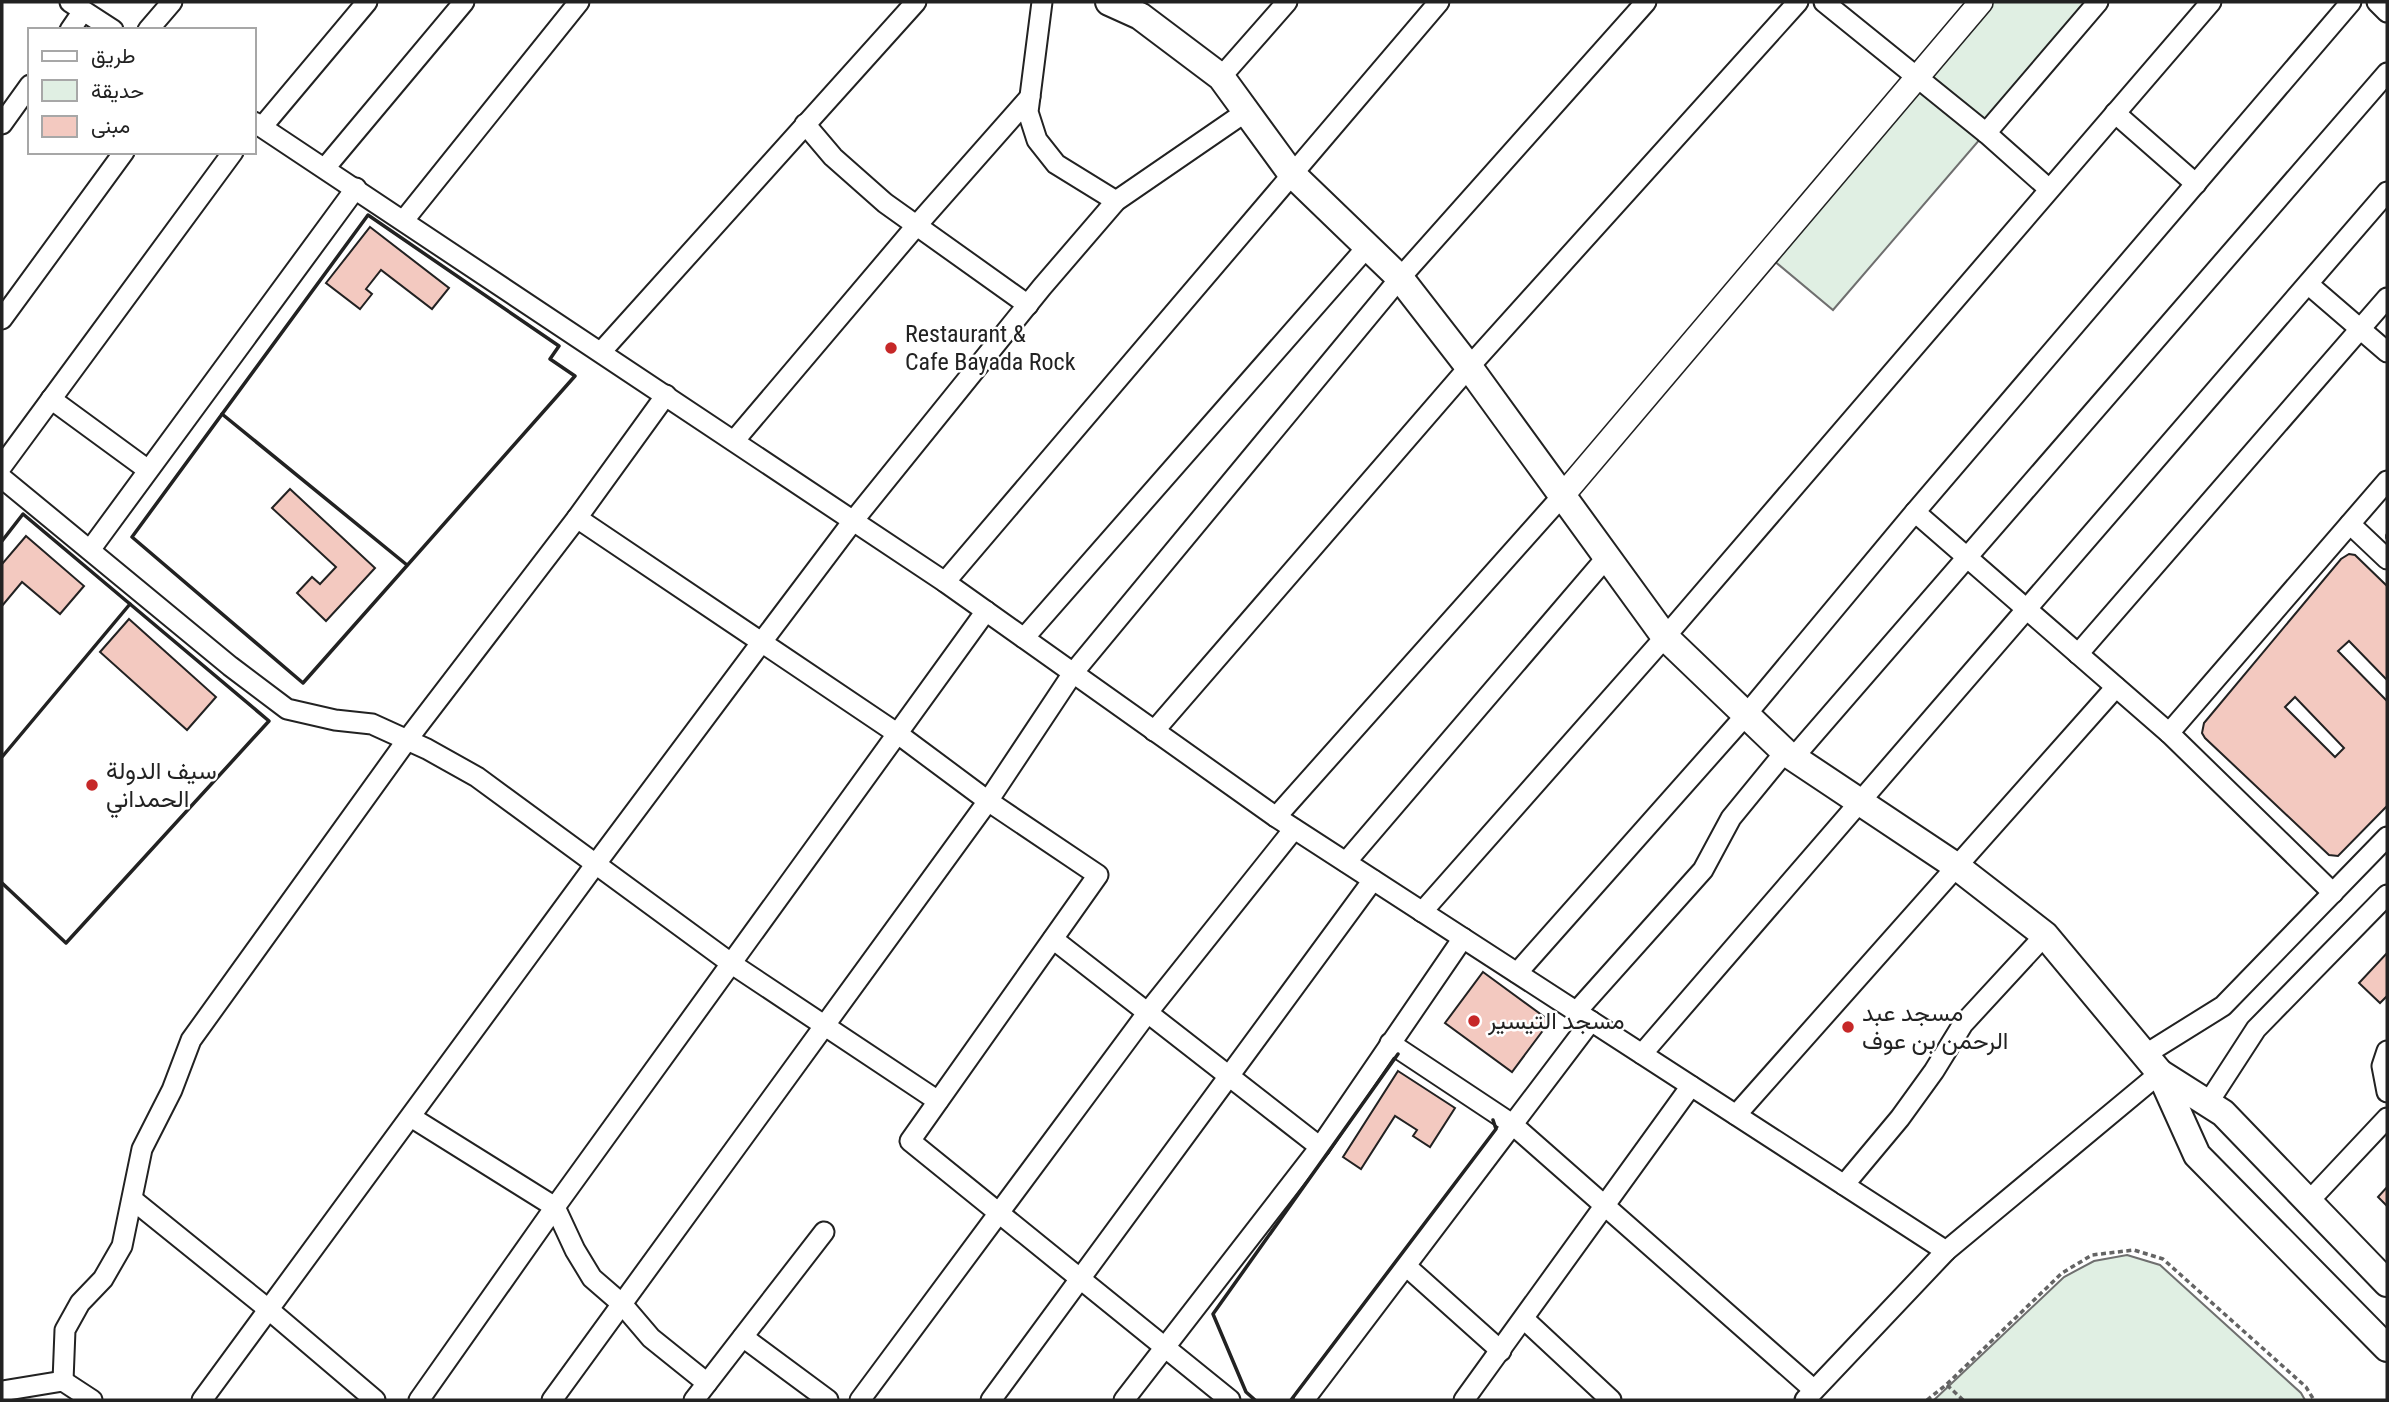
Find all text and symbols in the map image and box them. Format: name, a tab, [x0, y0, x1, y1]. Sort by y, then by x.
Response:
legend	[28, 28, 256, 154]
text: طريق	[91, 44, 136, 69]
text: حديقة	[91, 79, 144, 103]
text: مبنى	[91, 114, 130, 138]
place label: Restaurant & Cafe Bayada Rock	[905, 320, 1076, 376]
marker: Restaurant & Cafe Bayada Rock	[883, 340, 899, 356]
place label: سيف الدولة الحمداني	[106, 757, 217, 818]
marker: سيف الدولة الحمداني	[84, 777, 100, 793]
place label: مسجد عبد الرحمن بن عوف	[1862, 999, 2008, 1056]
place label: مسجد التيسير	[1487, 1007, 1625, 1036]
marker: مسجد التيسير	[1466, 1013, 1482, 1029]
marker: مسجد عبد الرحمن بن عوف	[1840, 1019, 1856, 1035]

